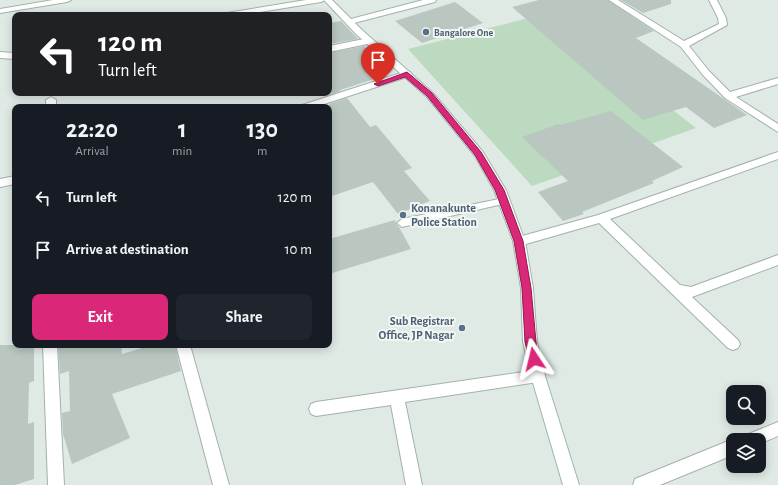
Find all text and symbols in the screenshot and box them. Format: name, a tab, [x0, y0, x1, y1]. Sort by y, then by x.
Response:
marker: Bangalore One	[421, 27, 431, 37]
icon: left	[32, 28, 84, 80]
place label: Bangalore One	[434, 28, 493, 38]
text: 120 m	[98, 29, 163, 57]
pin	[361, 43, 395, 84]
icon: arrive	[367, 49, 389, 71]
text: Turn left	[98, 62, 157, 80]
text: 22:20	[66, 118, 118, 142]
text: 1	[178, 118, 187, 142]
text: 130	[246, 118, 278, 142]
text: Arrival	[75, 145, 109, 158]
text: min	[172, 145, 192, 158]
text: m	[257, 145, 267, 158]
icon: left	[32, 187, 54, 209]
text: Turn left	[66, 190, 117, 205]
text: 120 m	[278, 190, 312, 205]
place label: Konanakunte Police Station	[411, 202, 477, 228]
marker: Konanakunte Police Station	[398, 210, 408, 220]
icon: arrive	[32, 239, 54, 261]
text: Arrive at destination	[66, 242, 189, 257]
text: 10 m	[284, 242, 312, 257]
button: Exit	[32, 294, 168, 340]
button: Share	[176, 294, 312, 340]
place label: Sub Registrar Office, JP Nagar	[378, 315, 455, 341]
marker: Sub Registrar Office, JP Nagar	[457, 323, 467, 333]
position arrow	[513, 338, 555, 380]
map controls	[726, 385, 766, 473]
button: search	[726, 385, 766, 425]
button: layers	[726, 433, 766, 473]

